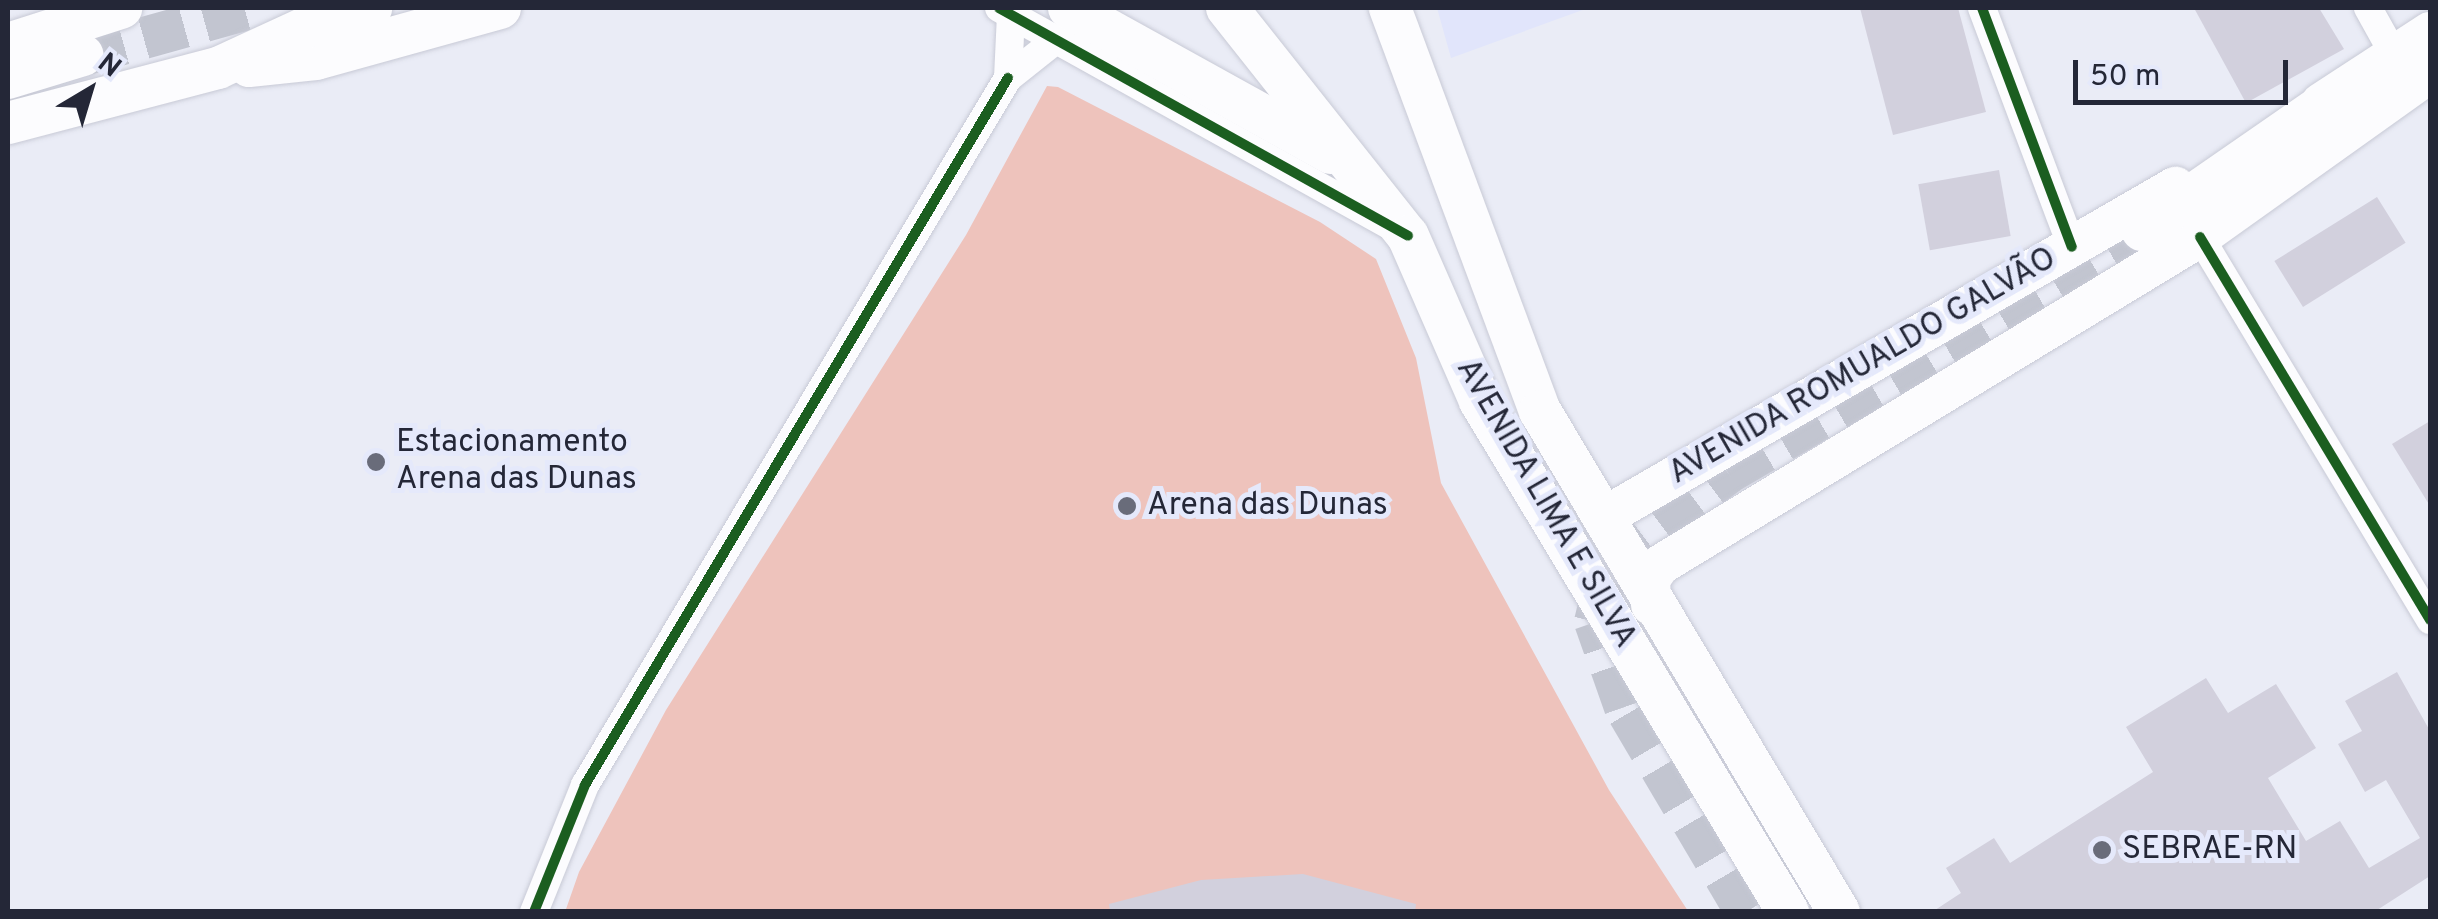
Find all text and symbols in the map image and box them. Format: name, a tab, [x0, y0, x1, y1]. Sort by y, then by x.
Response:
north arrow	[40, 40, 140, 140]
scale bar	[2078, 40, 2293, 102]
text: N	[89, 46, 127, 87]
text: 50 m	[2090, 59, 2160, 96]
street label: AVENIDA ROMUALDO GALVÃO	[1662, 240, 2064, 494]
street label: AVENIDA LIMA E SILVA	[1446, 352, 1644, 656]
place label: Estacionamento Arena das Dunas	[396, 425, 637, 500]
marker: Estacionamento Arena das Dunas	[365, 451, 387, 473]
place label: Arena das Dunas	[1147, 487, 1388, 525]
marker: Arena das Dunas	[1116, 495, 1138, 517]
place label: SEBRAE-RN	[2122, 831, 2297, 869]
marker: SEBRAE-RN	[2091, 839, 2113, 861]

